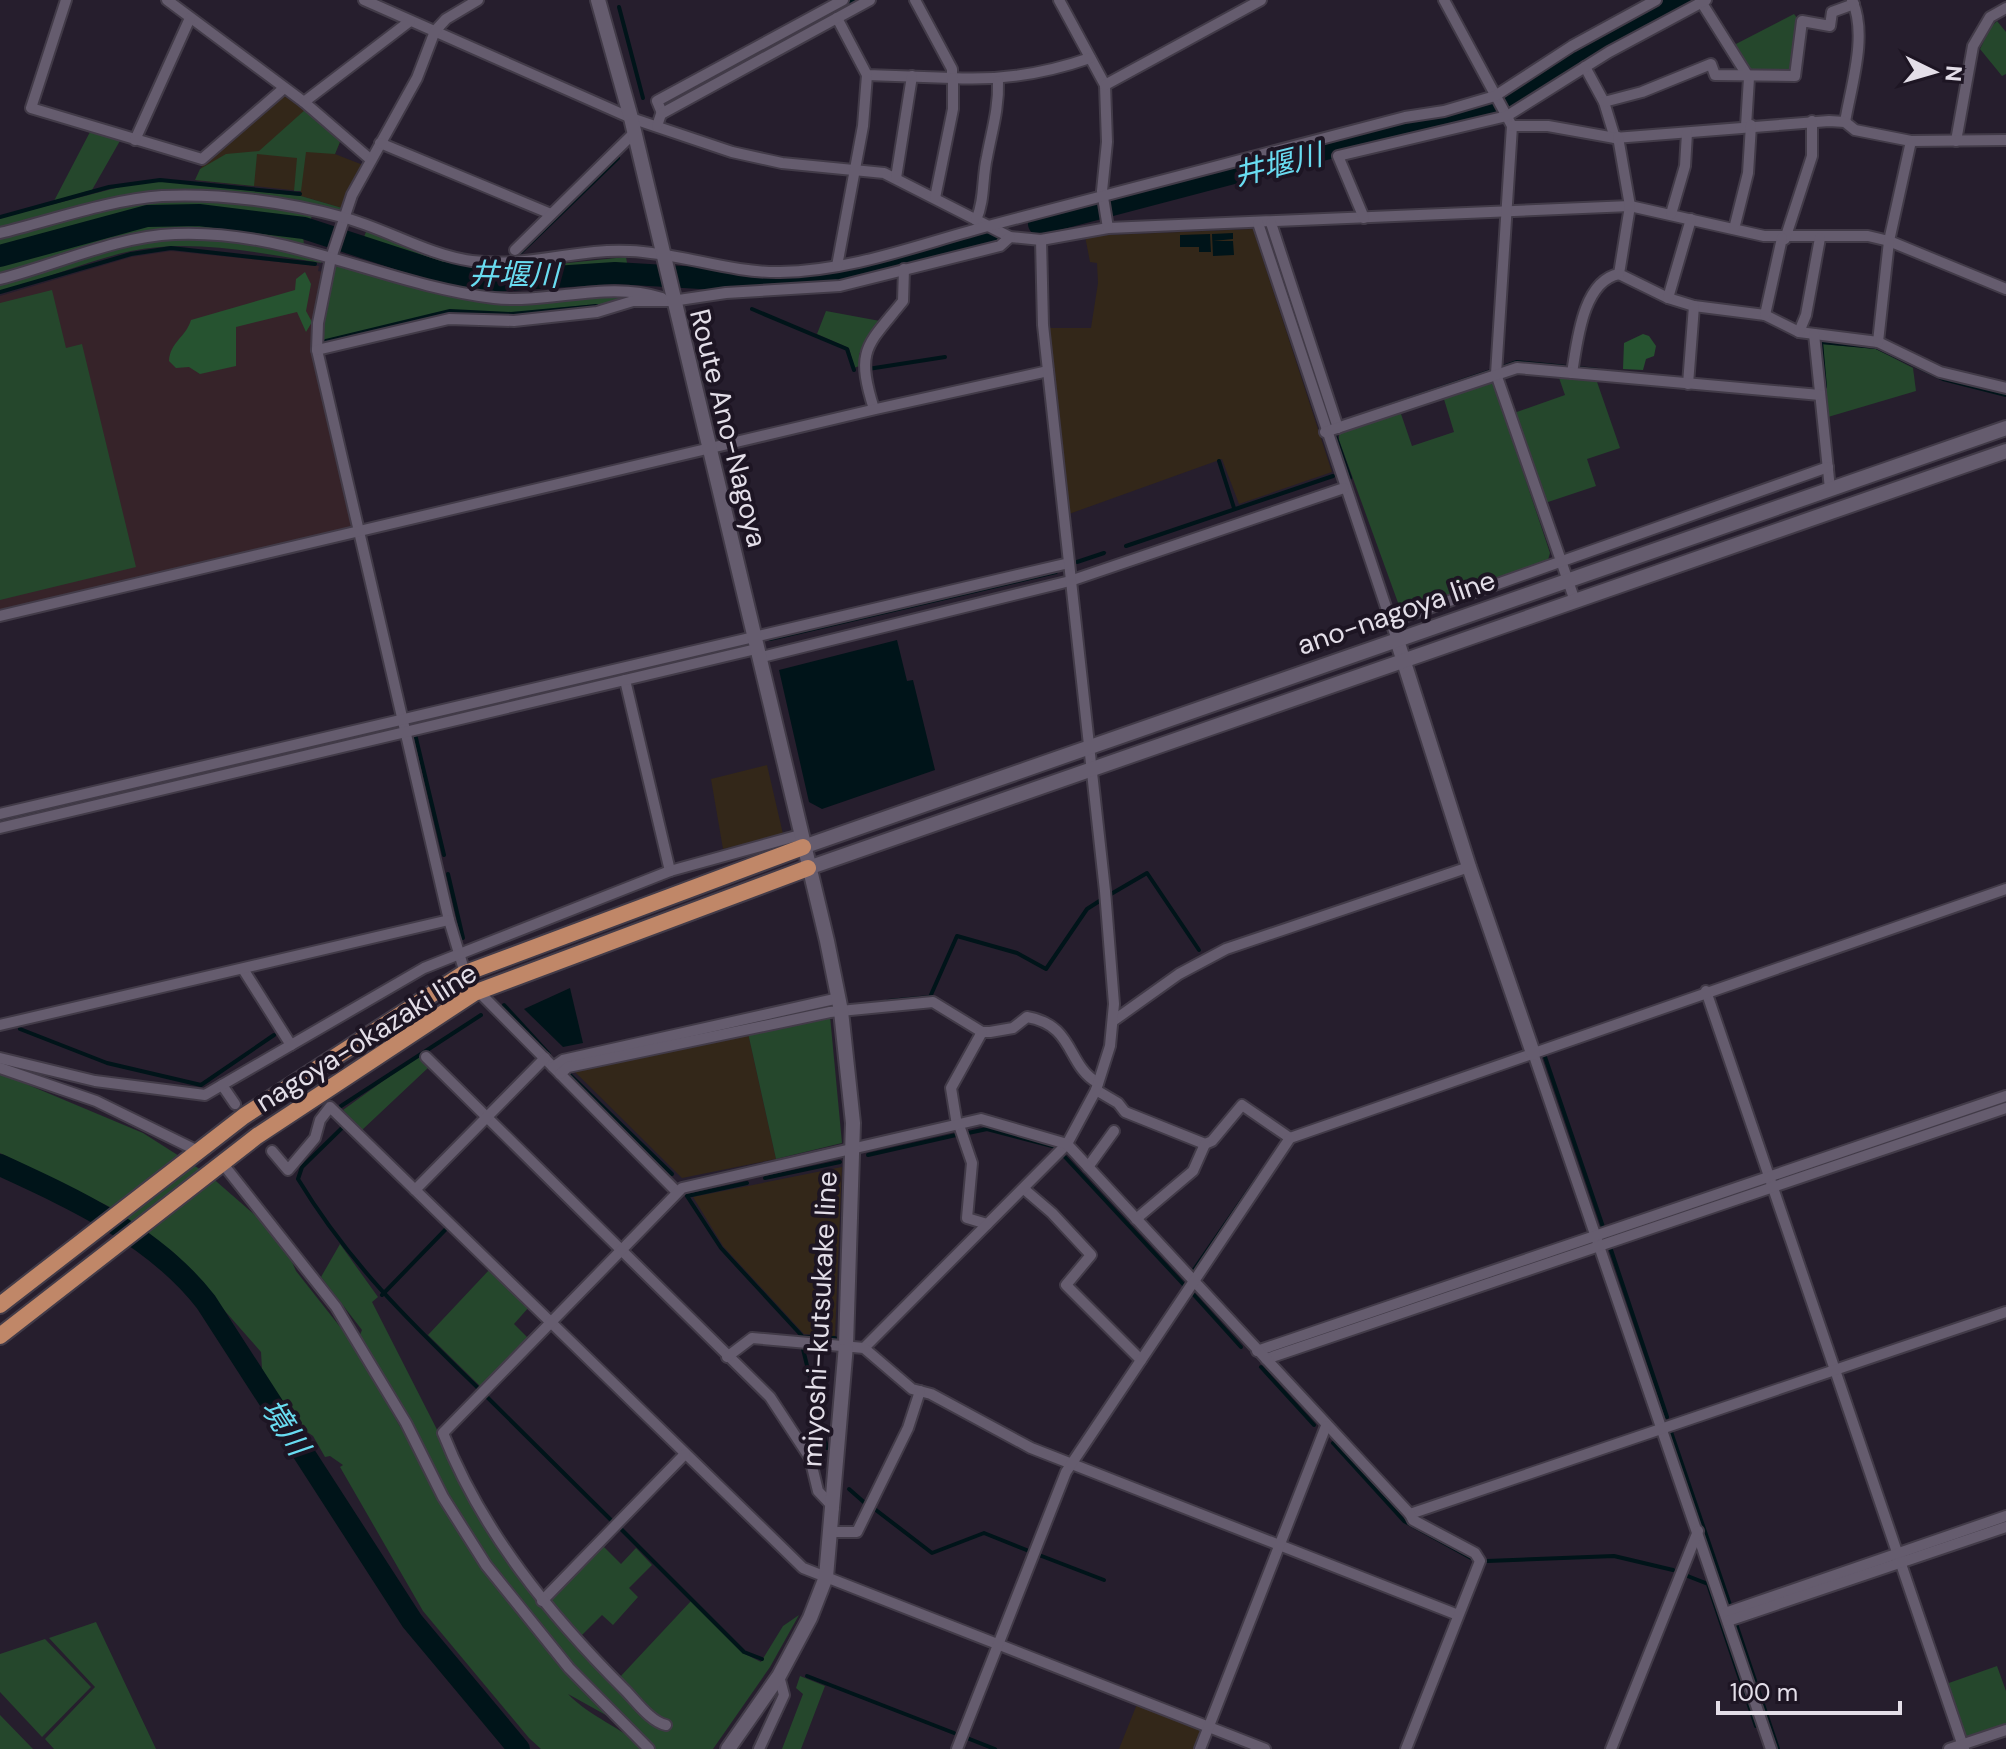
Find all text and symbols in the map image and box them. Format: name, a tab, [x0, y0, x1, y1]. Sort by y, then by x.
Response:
north arrow	[1894, 32, 1974, 112]
text: N	[1938, 64, 1969, 83]
water label: 井堰川	[1229, 134, 1329, 194]
water label: 井堰川	[469, 254, 562, 295]
street label: Route Ano-Nagoya	[681, 305, 776, 551]
street label: ano-nagoya line	[1292, 561, 1500, 664]
street label: nagoya-okazaki line	[249, 954, 484, 1120]
street label: miyoshi-kutsukake line	[793, 1170, 846, 1468]
water label: 境川	[253, 1391, 320, 1465]
scale bar	[1718, 1665, 1900, 1715]
text: 100 m	[1730, 1677, 1798, 1708]

